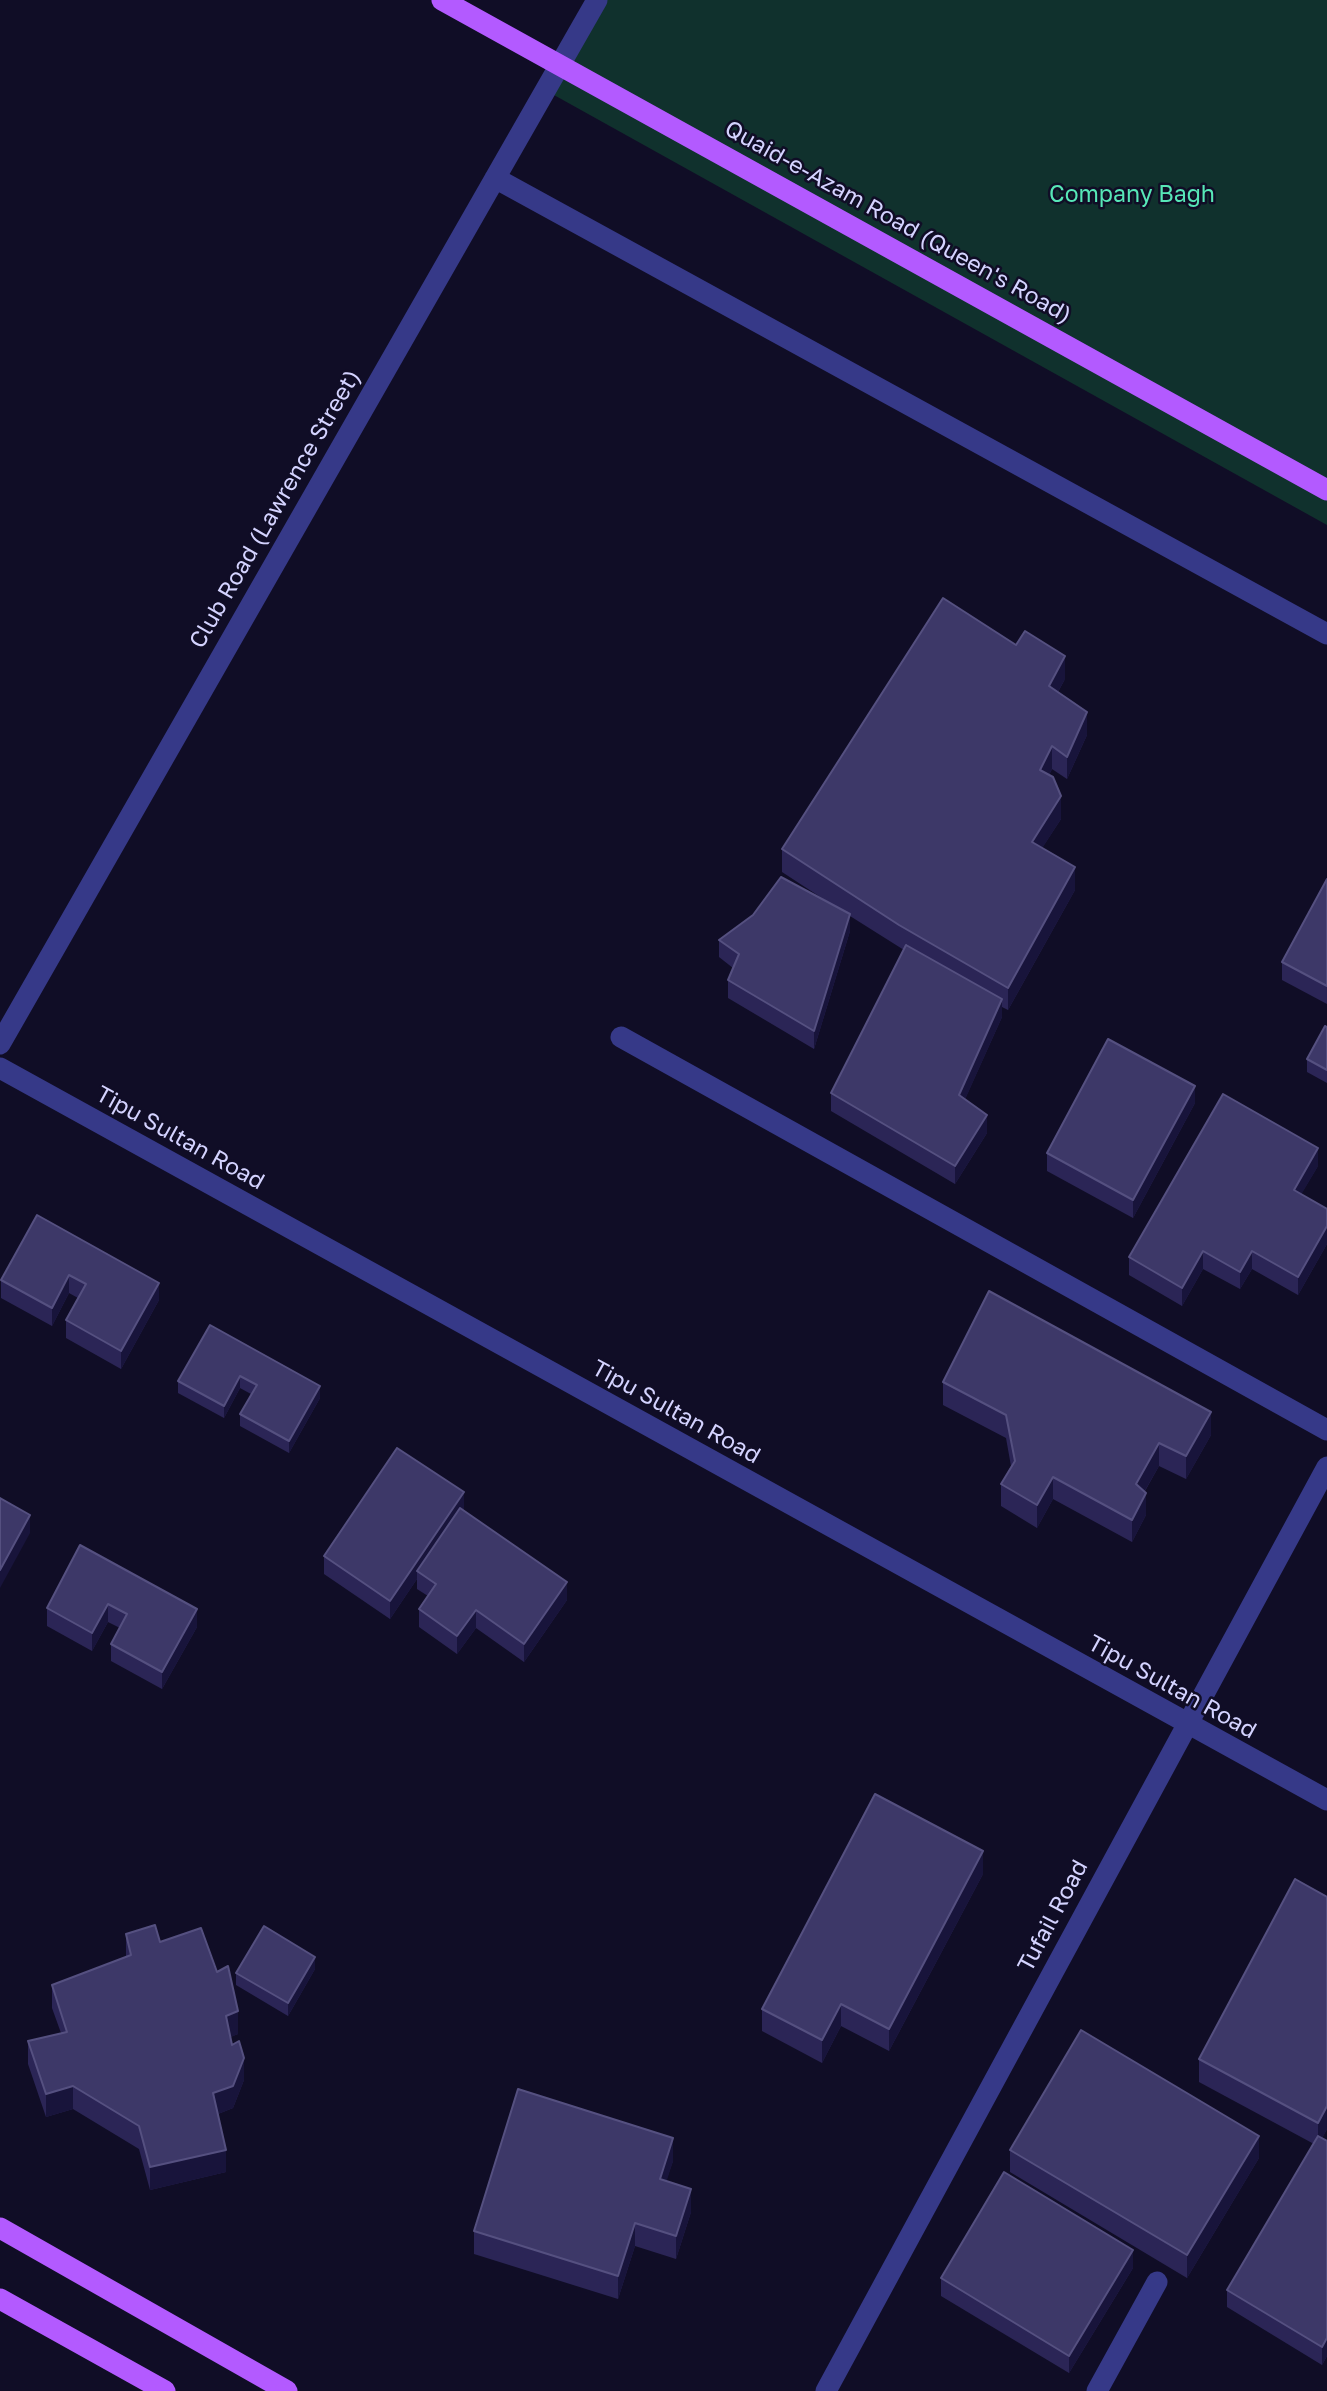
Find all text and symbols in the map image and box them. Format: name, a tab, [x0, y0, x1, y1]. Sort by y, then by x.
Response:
street label: Quaid-e-Azam Road (Queen's Road)	[720, 115, 1076, 329]
park label: Company Bagh	[1049, 181, 1215, 209]
street label: Club Road (Lawrence Street)	[184, 365, 366, 653]
street label: Tipu Sultan Road	[91, 1080, 269, 1196]
street label: Tipu Sultan Road	[587, 1354, 765, 1470]
street label: Tipu Sultan Road	[1083, 1629, 1261, 1745]
street label: Tufail Road	[1012, 1855, 1094, 1977]

